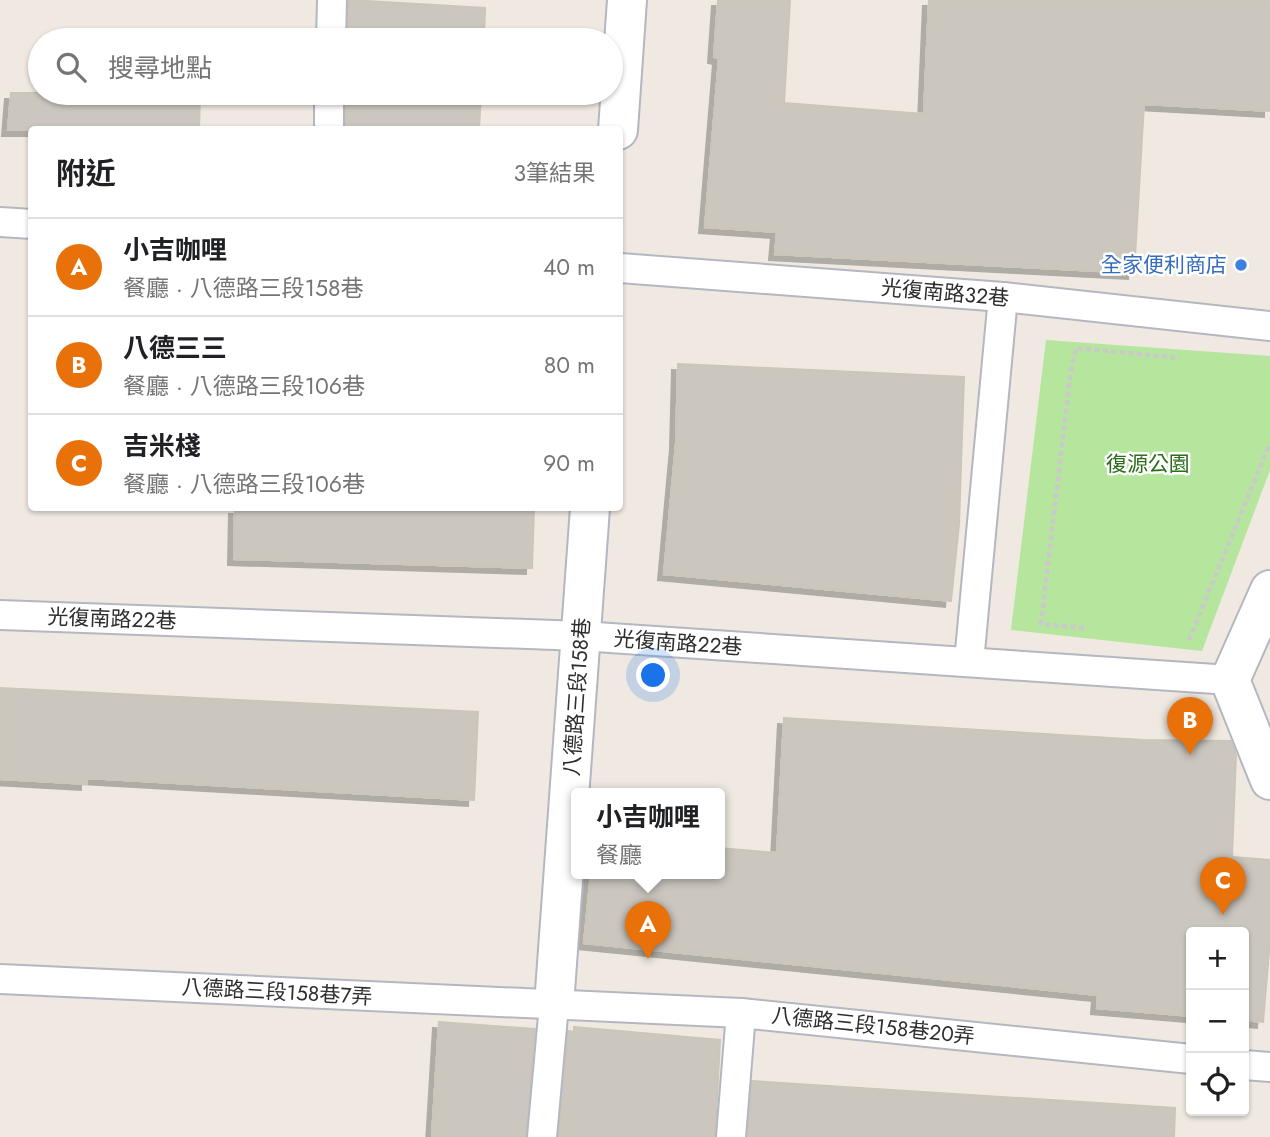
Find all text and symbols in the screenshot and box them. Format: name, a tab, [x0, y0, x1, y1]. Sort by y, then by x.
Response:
search box	[28, 28, 623, 105]
icon: search	[52, 48, 90, 86]
text: 搜尋地點	[108, 49, 212, 87]
text: 附近	[56, 152, 116, 195]
text: 3筆結果	[513, 156, 595, 190]
text: 小吉咖哩	[123, 231, 227, 269]
text: A	[71, 250, 87, 284]
text: 40 m	[543, 250, 595, 284]
place label: 全家便利商店	[1101, 250, 1227, 280]
marker: 全家便利商店	[1233, 257, 1249, 273]
text: 餐廳 · 八德路三段158巷	[123, 271, 364, 305]
street label: 光復南路32巷	[880, 272, 1010, 314]
text: 八德三三	[123, 329, 227, 367]
text: B	[71, 348, 87, 382]
text: 80 m	[544, 348, 595, 382]
text: 餐廳 · 八德路三段106巷	[123, 369, 365, 403]
text: 吉米棧	[123, 427, 201, 465]
text: C	[71, 446, 87, 480]
text: 90 m	[543, 446, 595, 480]
park label: 復源公園	[1106, 449, 1190, 479]
text: 餐廳 · 八德路三段106巷	[123, 467, 365, 501]
street label: 光復南路22巷	[47, 602, 177, 636]
street label: 八德路三段158巷	[556, 617, 598, 777]
street label: 光復南路22巷	[613, 624, 743, 662]
your location	[636, 658, 670, 692]
pin: B	[1167, 697, 1213, 755]
popup	[571, 788, 725, 879]
text: 小吉咖哩	[596, 798, 700, 836]
text: 餐廳	[596, 838, 642, 872]
pin: C	[1200, 857, 1246, 915]
pin: A	[625, 901, 671, 959]
map controls	[1186, 927, 1249, 1116]
button: +	[1186, 927, 1249, 990]
street label: 八德路三段158巷7弄	[181, 972, 373, 1012]
button: −	[1186, 990, 1249, 1053]
street label: 八德路三段158巷20弄	[770, 1000, 976, 1052]
button: locate	[1186, 1053, 1249, 1116]

